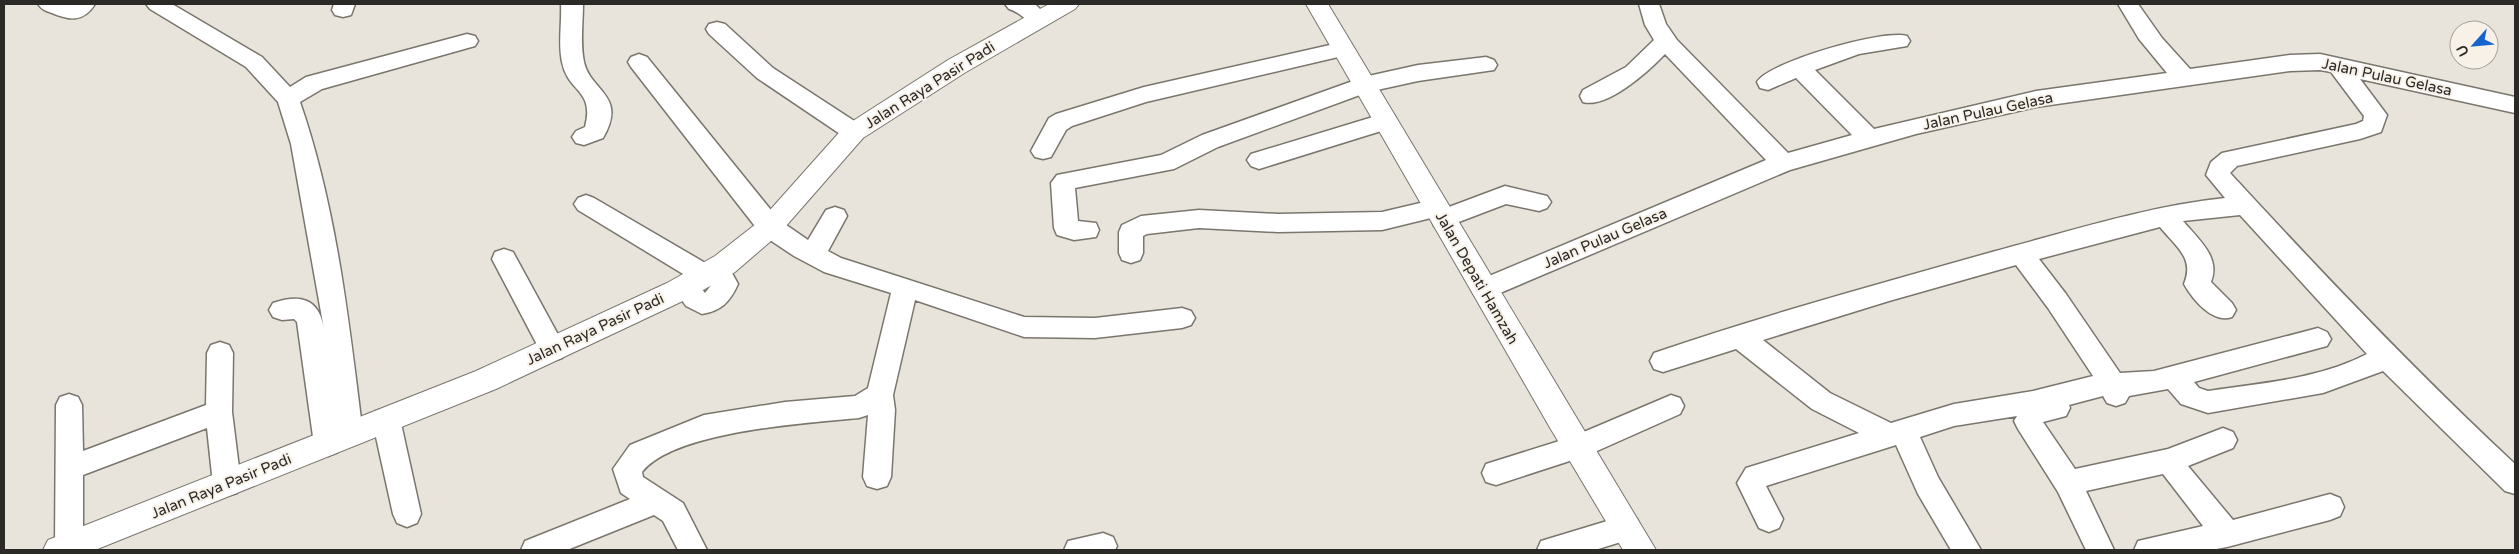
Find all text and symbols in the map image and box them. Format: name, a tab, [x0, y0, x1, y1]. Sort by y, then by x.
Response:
north arrow	[2449, 20, 2499, 70]
street label: Jalan Raya Pasir Padi	[862, 38, 998, 132]
text: U	[2453, 42, 2473, 59]
street label: Jalan Pulau Gelasa	[2320, 54, 2454, 100]
street label: Jalan Pulau Gelasa	[1921, 88, 2055, 134]
street label: Jalan Pulau Gelasa	[1540, 204, 1670, 272]
street label: Jalan Depati Hamzah	[1432, 209, 1522, 347]
street label: Jalan Raya Pasir Padi	[523, 289, 667, 369]
street label: Jalan Raya Pasir Padi	[148, 450, 294, 522]

